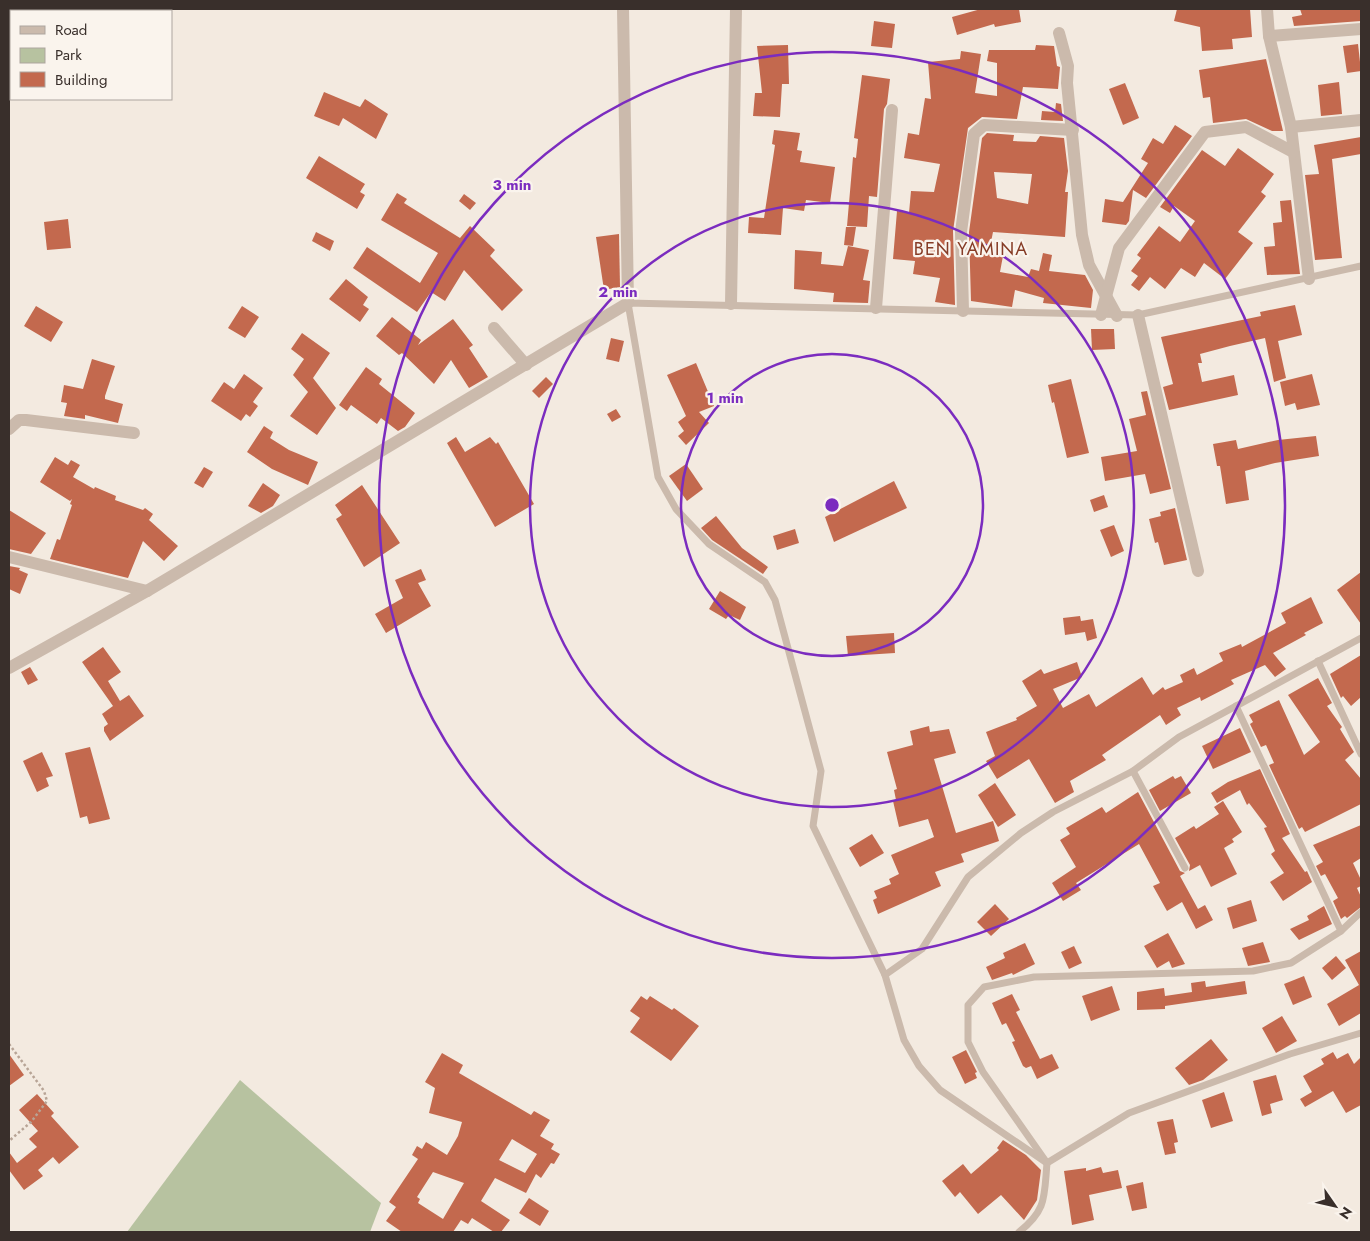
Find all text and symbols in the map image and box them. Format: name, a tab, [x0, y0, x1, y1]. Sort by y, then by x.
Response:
legend	[10, 10, 172, 100]
text: Road	[55, 19, 87, 41]
text: Park	[55, 44, 82, 66]
text: Building	[55, 69, 107, 91]
text: 3 min	[493, 174, 531, 196]
district label: BEN YAMINA	[914, 236, 1028, 262]
text: 2 min	[598, 281, 638, 303]
text: 1 min	[706, 387, 744, 409]
centre of rings	[823, 496, 841, 514]
north arrow	[1310, 1181, 1360, 1231]
text: N	[1334, 1203, 1357, 1223]

